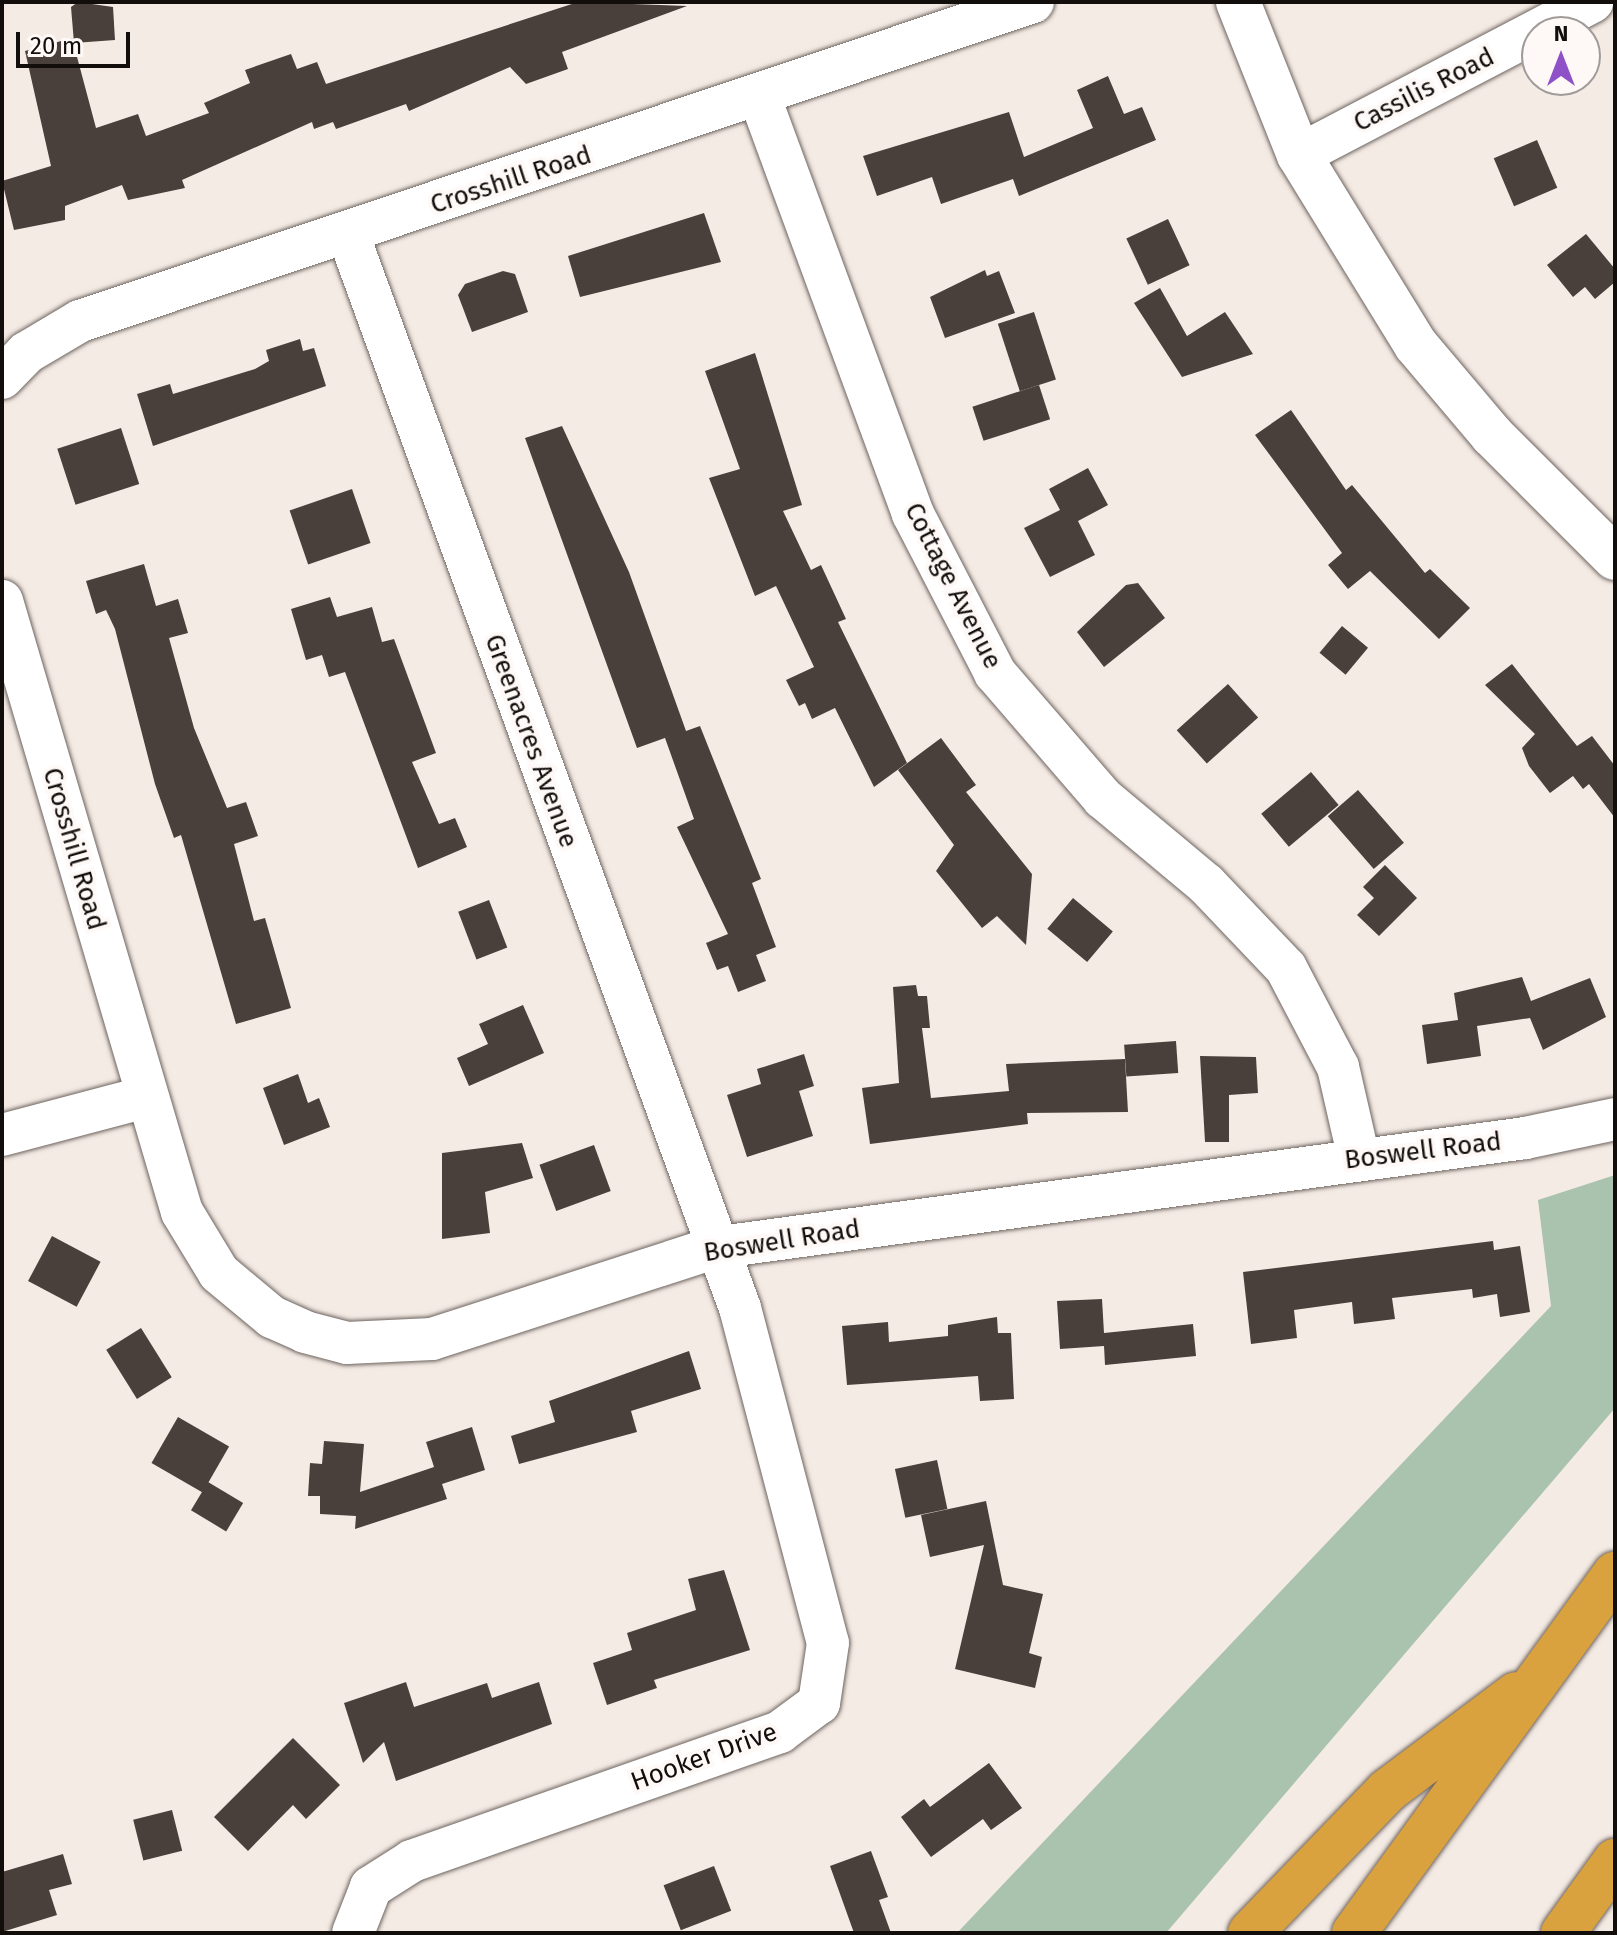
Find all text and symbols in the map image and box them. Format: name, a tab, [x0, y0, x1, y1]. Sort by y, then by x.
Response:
scale bar	[20, 16, 134, 66]
north arrow	[1521, 16, 1601, 96]
text: N	[1554, 20, 1568, 47]
text: 20 m	[30, 32, 82, 60]
street label: Cassilis Road	[1349, 41, 1499, 139]
street label: Crosshill Road	[427, 139, 595, 221]
street label: Cottage Avenue	[898, 498, 1008, 674]
street label: Greenacres Avenue	[478, 630, 584, 852]
street label: Crosshill Road	[36, 764, 112, 934]
street label: Boswell Road	[1343, 1126, 1503, 1176]
street label: Boswell Road	[702, 1213, 862, 1269]
street label: Hooker Drive	[627, 1716, 781, 1798]

